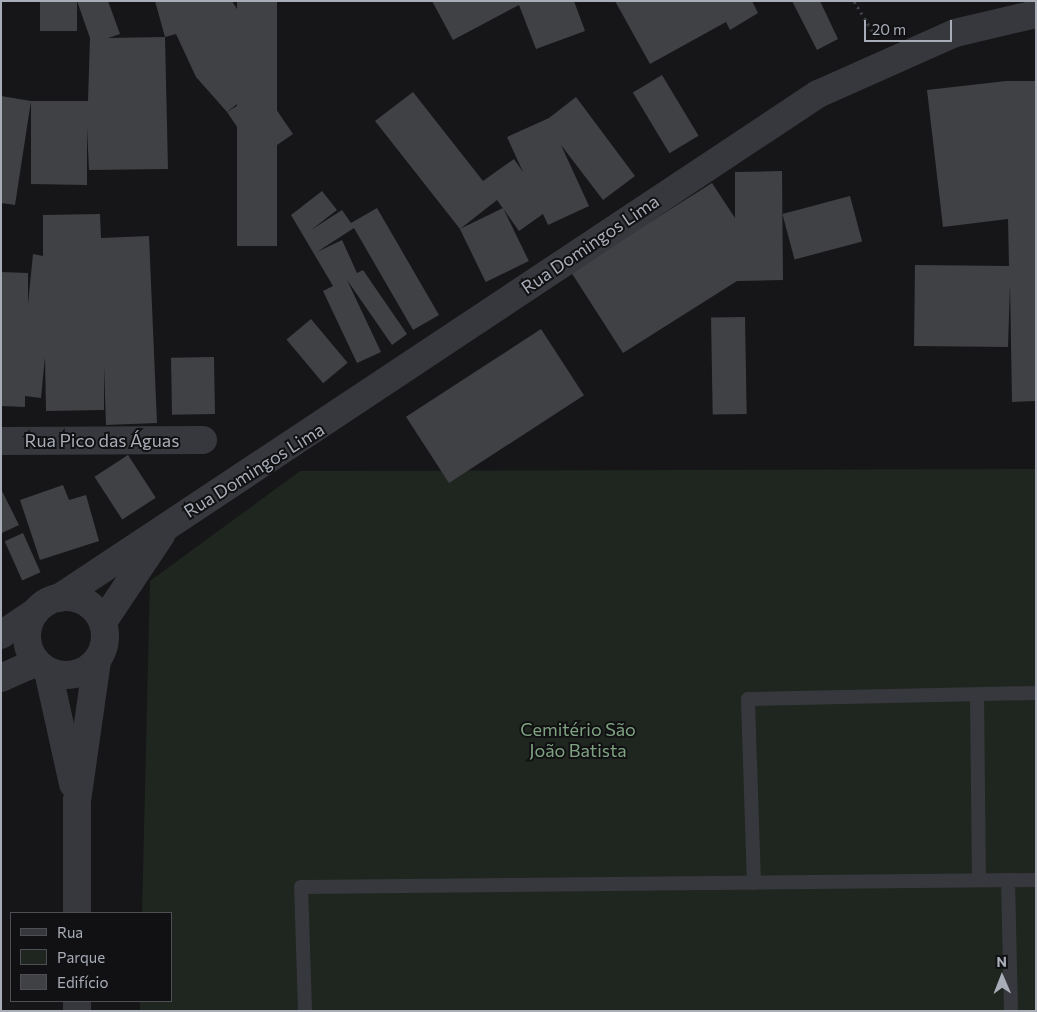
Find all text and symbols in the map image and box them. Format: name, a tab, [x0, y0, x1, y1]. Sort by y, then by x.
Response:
scale bar	[867, 10, 954, 42]
text: 20 m	[872, 20, 906, 38]
street label: Rua Domingos Lima	[517, 190, 663, 298]
street label: Rua Domingos Lima	[180, 418, 328, 522]
street label: Rua Pico das Águas	[25, 429, 179, 451]
park label: Cemitério São João Batista	[520, 719, 636, 762]
legend	[10, 912, 172, 1002]
text: Rua	[57, 923, 83, 941]
text: Parque	[57, 948, 105, 966]
north arrow	[977, 952, 1027, 1002]
text: N	[996, 953, 1007, 970]
text: Edifício	[57, 973, 108, 991]

